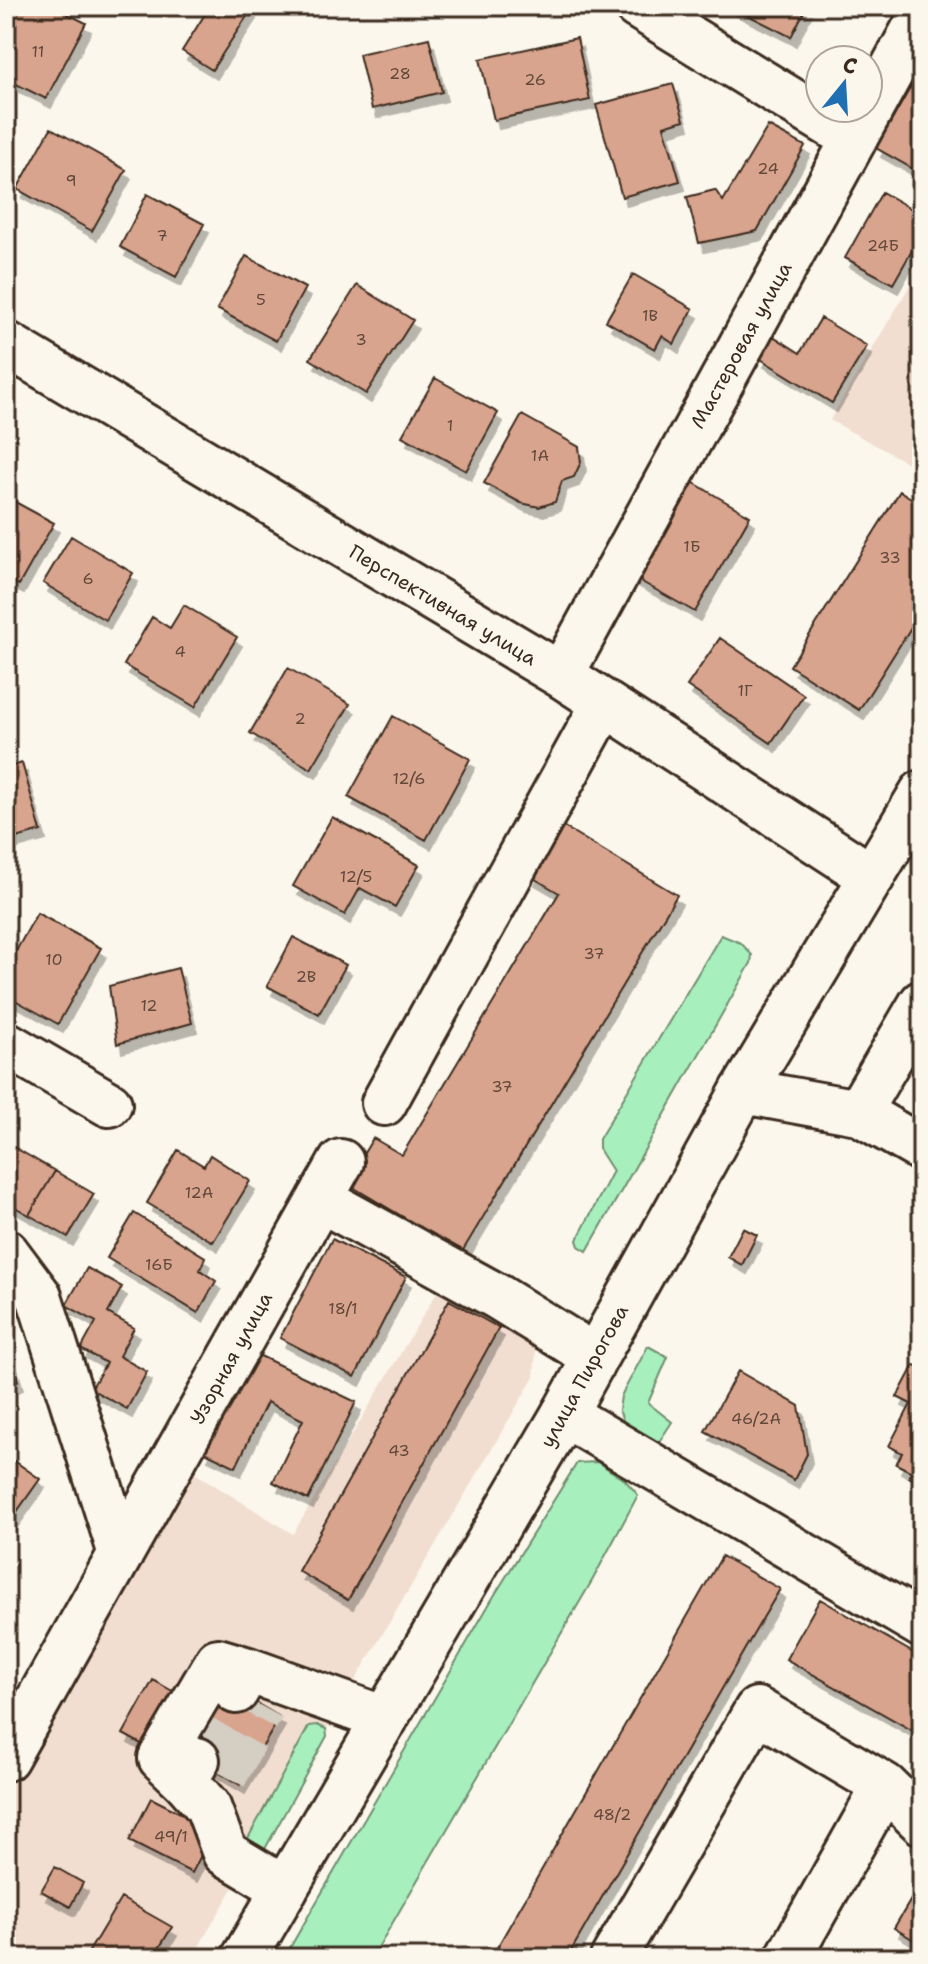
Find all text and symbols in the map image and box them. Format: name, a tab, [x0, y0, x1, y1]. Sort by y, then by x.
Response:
house number: 11	[32, 41, 44, 62]
north arrow	[804, 44, 884, 124]
text: С	[839, 50, 861, 81]
house number: 28	[389, 63, 411, 84]
house number: 26	[524, 69, 546, 90]
house number: 24	[757, 158, 779, 179]
house number: 9	[65, 170, 77, 191]
house number: 7	[156, 225, 168, 246]
house number: 24Б	[867, 235, 899, 256]
street label: Мастеровая улица	[684, 257, 798, 433]
house number: 5	[256, 289, 266, 310]
house number: 1В	[642, 305, 658, 326]
house number: 3	[355, 329, 367, 350]
house number: 1	[447, 415, 453, 436]
house number: 1А	[531, 445, 549, 466]
house number: 1Б	[683, 536, 701, 557]
street label: Перспективная улица	[344, 539, 542, 672]
house number: 33	[879, 547, 901, 568]
house number: 6	[82, 568, 94, 589]
house number: 4	[174, 641, 186, 662]
house number: 1Г	[737, 680, 753, 701]
house number: 2	[294, 708, 306, 729]
house number: 12/6	[393, 768, 425, 789]
house number: 12/5	[340, 866, 372, 887]
house number: 37	[583, 943, 605, 964]
house number: 10	[45, 949, 63, 970]
house number: 2В	[296, 966, 316, 987]
house number: 12	[140, 995, 158, 1016]
house number: 37	[491, 1076, 513, 1097]
house number: 12А	[185, 1182, 213, 1203]
house number: 16Б	[145, 1254, 173, 1275]
street label: Узорная улица	[184, 1287, 278, 1429]
house number: 18/1	[328, 1298, 358, 1319]
street label: улица Пирогова	[534, 1299, 634, 1452]
house number: 46/2А	[731, 1408, 781, 1429]
house number: 43	[388, 1440, 410, 1461]
house number: 48/2	[593, 1804, 631, 1825]
house number: 49/1	[154, 1826, 188, 1847]

